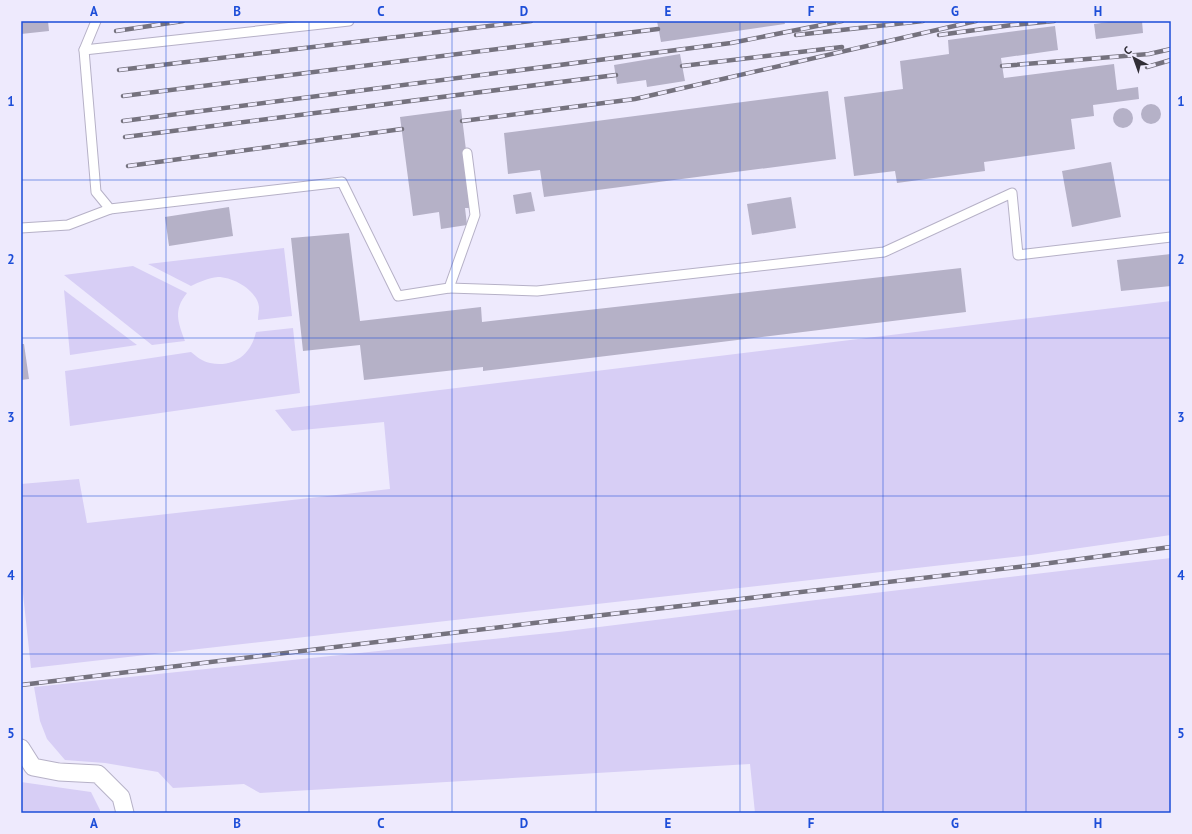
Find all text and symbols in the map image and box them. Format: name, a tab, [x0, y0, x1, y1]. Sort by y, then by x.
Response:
text: A	[90, 3, 98, 20]
text: B	[233, 3, 241, 20]
text: C	[377, 3, 385, 20]
text: D	[520, 3, 528, 20]
text: E	[665, 3, 672, 20]
text: F	[808, 3, 815, 20]
text: G	[951, 3, 959, 20]
text: H	[1094, 3, 1102, 20]
north arrow	[1114, 38, 1154, 78]
text: С	[1121, 43, 1134, 58]
text: 1	[7, 93, 15, 110]
text: 1	[1177, 93, 1185, 110]
text: 2	[7, 251, 15, 268]
text: 2	[1177, 251, 1185, 268]
text: 3	[7, 409, 15, 426]
text: 3	[1177, 409, 1185, 426]
text: 4	[7, 567, 15, 584]
text: 4	[1177, 567, 1185, 584]
text: 5	[7, 725, 15, 742]
text: 5	[1177, 725, 1185, 742]
text: A	[90, 815, 98, 832]
text: B	[233, 815, 241, 832]
text: C	[377, 815, 385, 832]
text: D	[520, 815, 528, 832]
text: E	[665, 815, 672, 832]
text: F	[808, 815, 815, 832]
text: G	[951, 815, 959, 832]
text: H	[1094, 815, 1102, 832]

